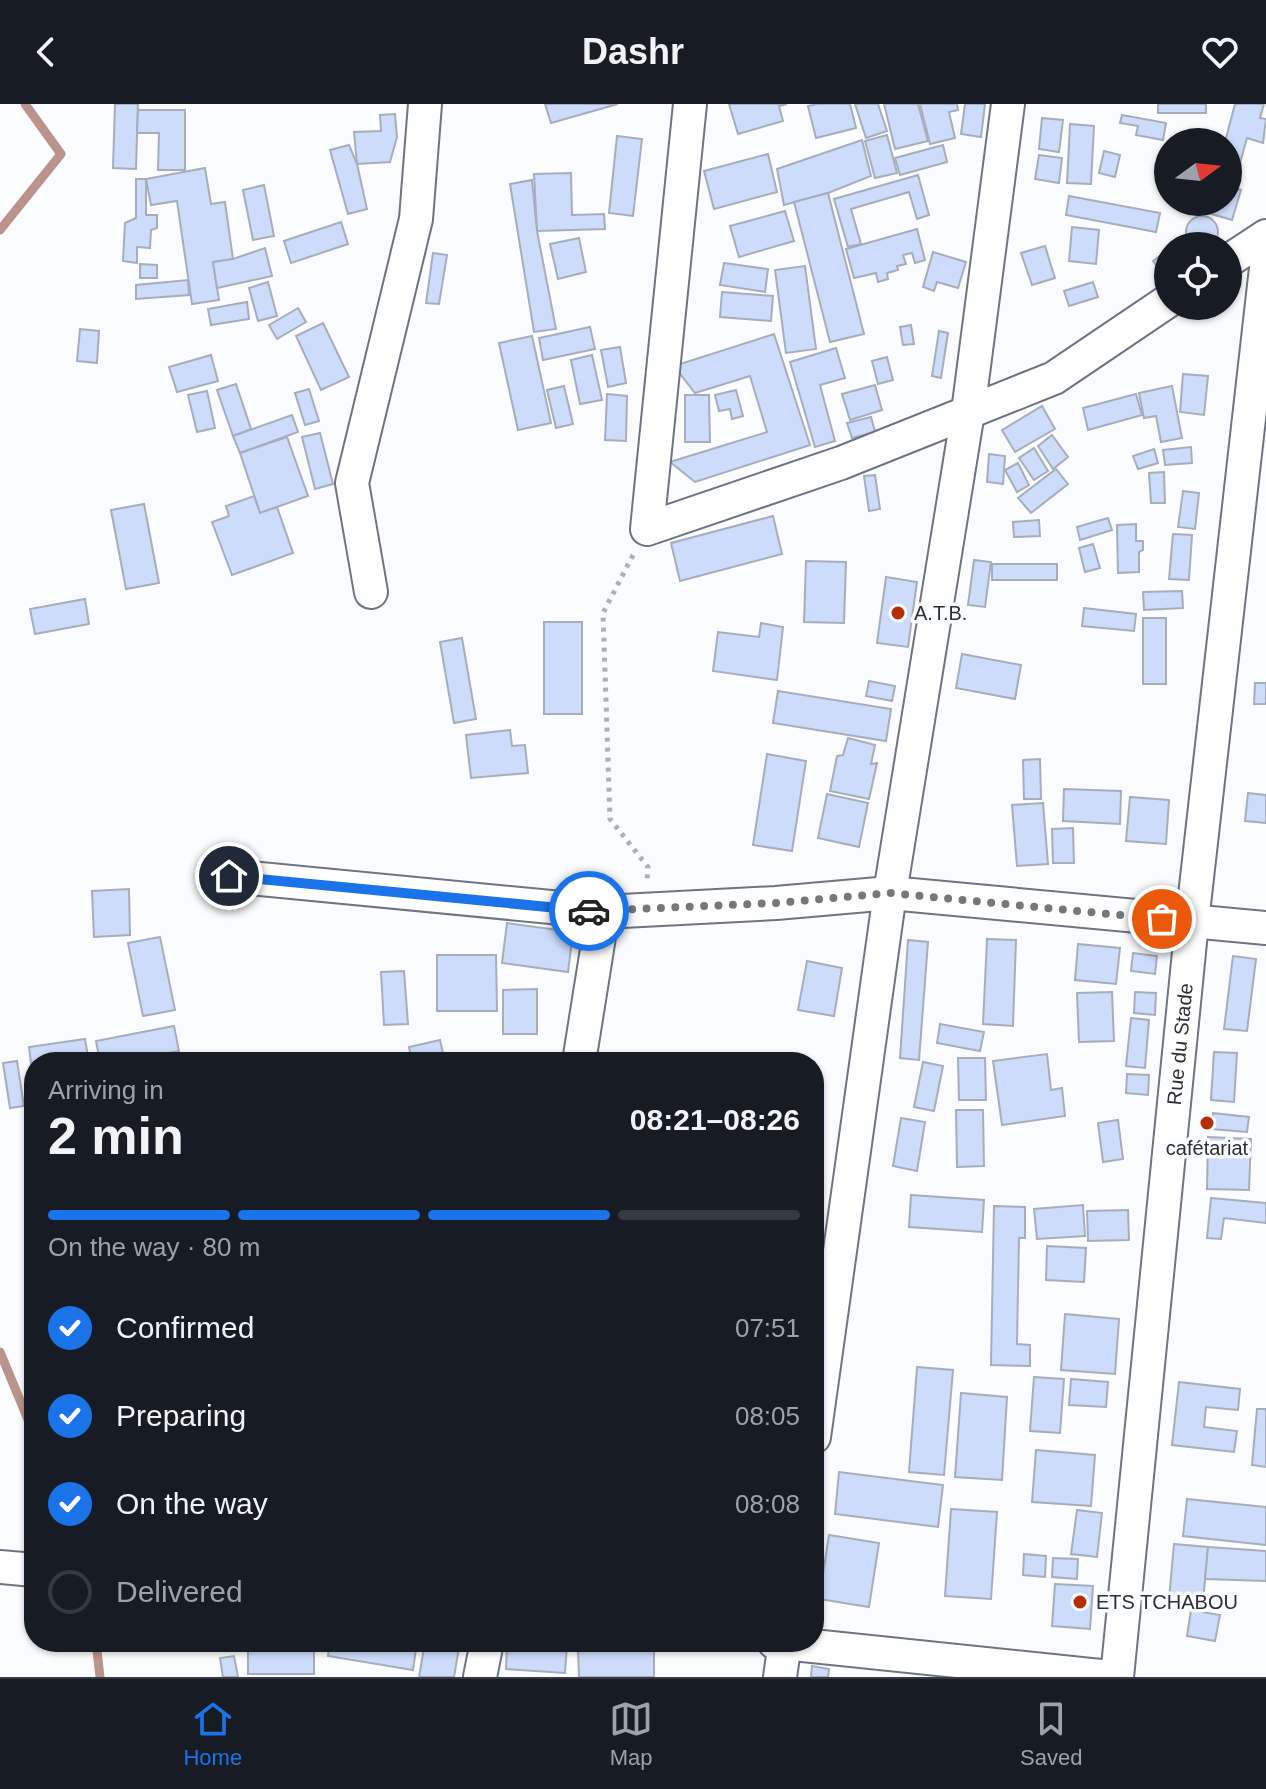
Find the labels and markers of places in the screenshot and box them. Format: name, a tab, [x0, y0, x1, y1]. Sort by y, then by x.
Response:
place label: A.T.B.	[914, 602, 967, 624]
marker: A.T.B.	[889, 604, 907, 622]
pin	[195, 842, 263, 910]
pin	[1128, 885, 1196, 953]
marker: cafétariat	[1198, 1114, 1216, 1132]
place label: cafétariat	[1166, 1137, 1249, 1159]
place label: ETS TCHABOU	[1096, 1591, 1238, 1613]
marker: ETS TCHABOU	[1071, 1593, 1089, 1611]

